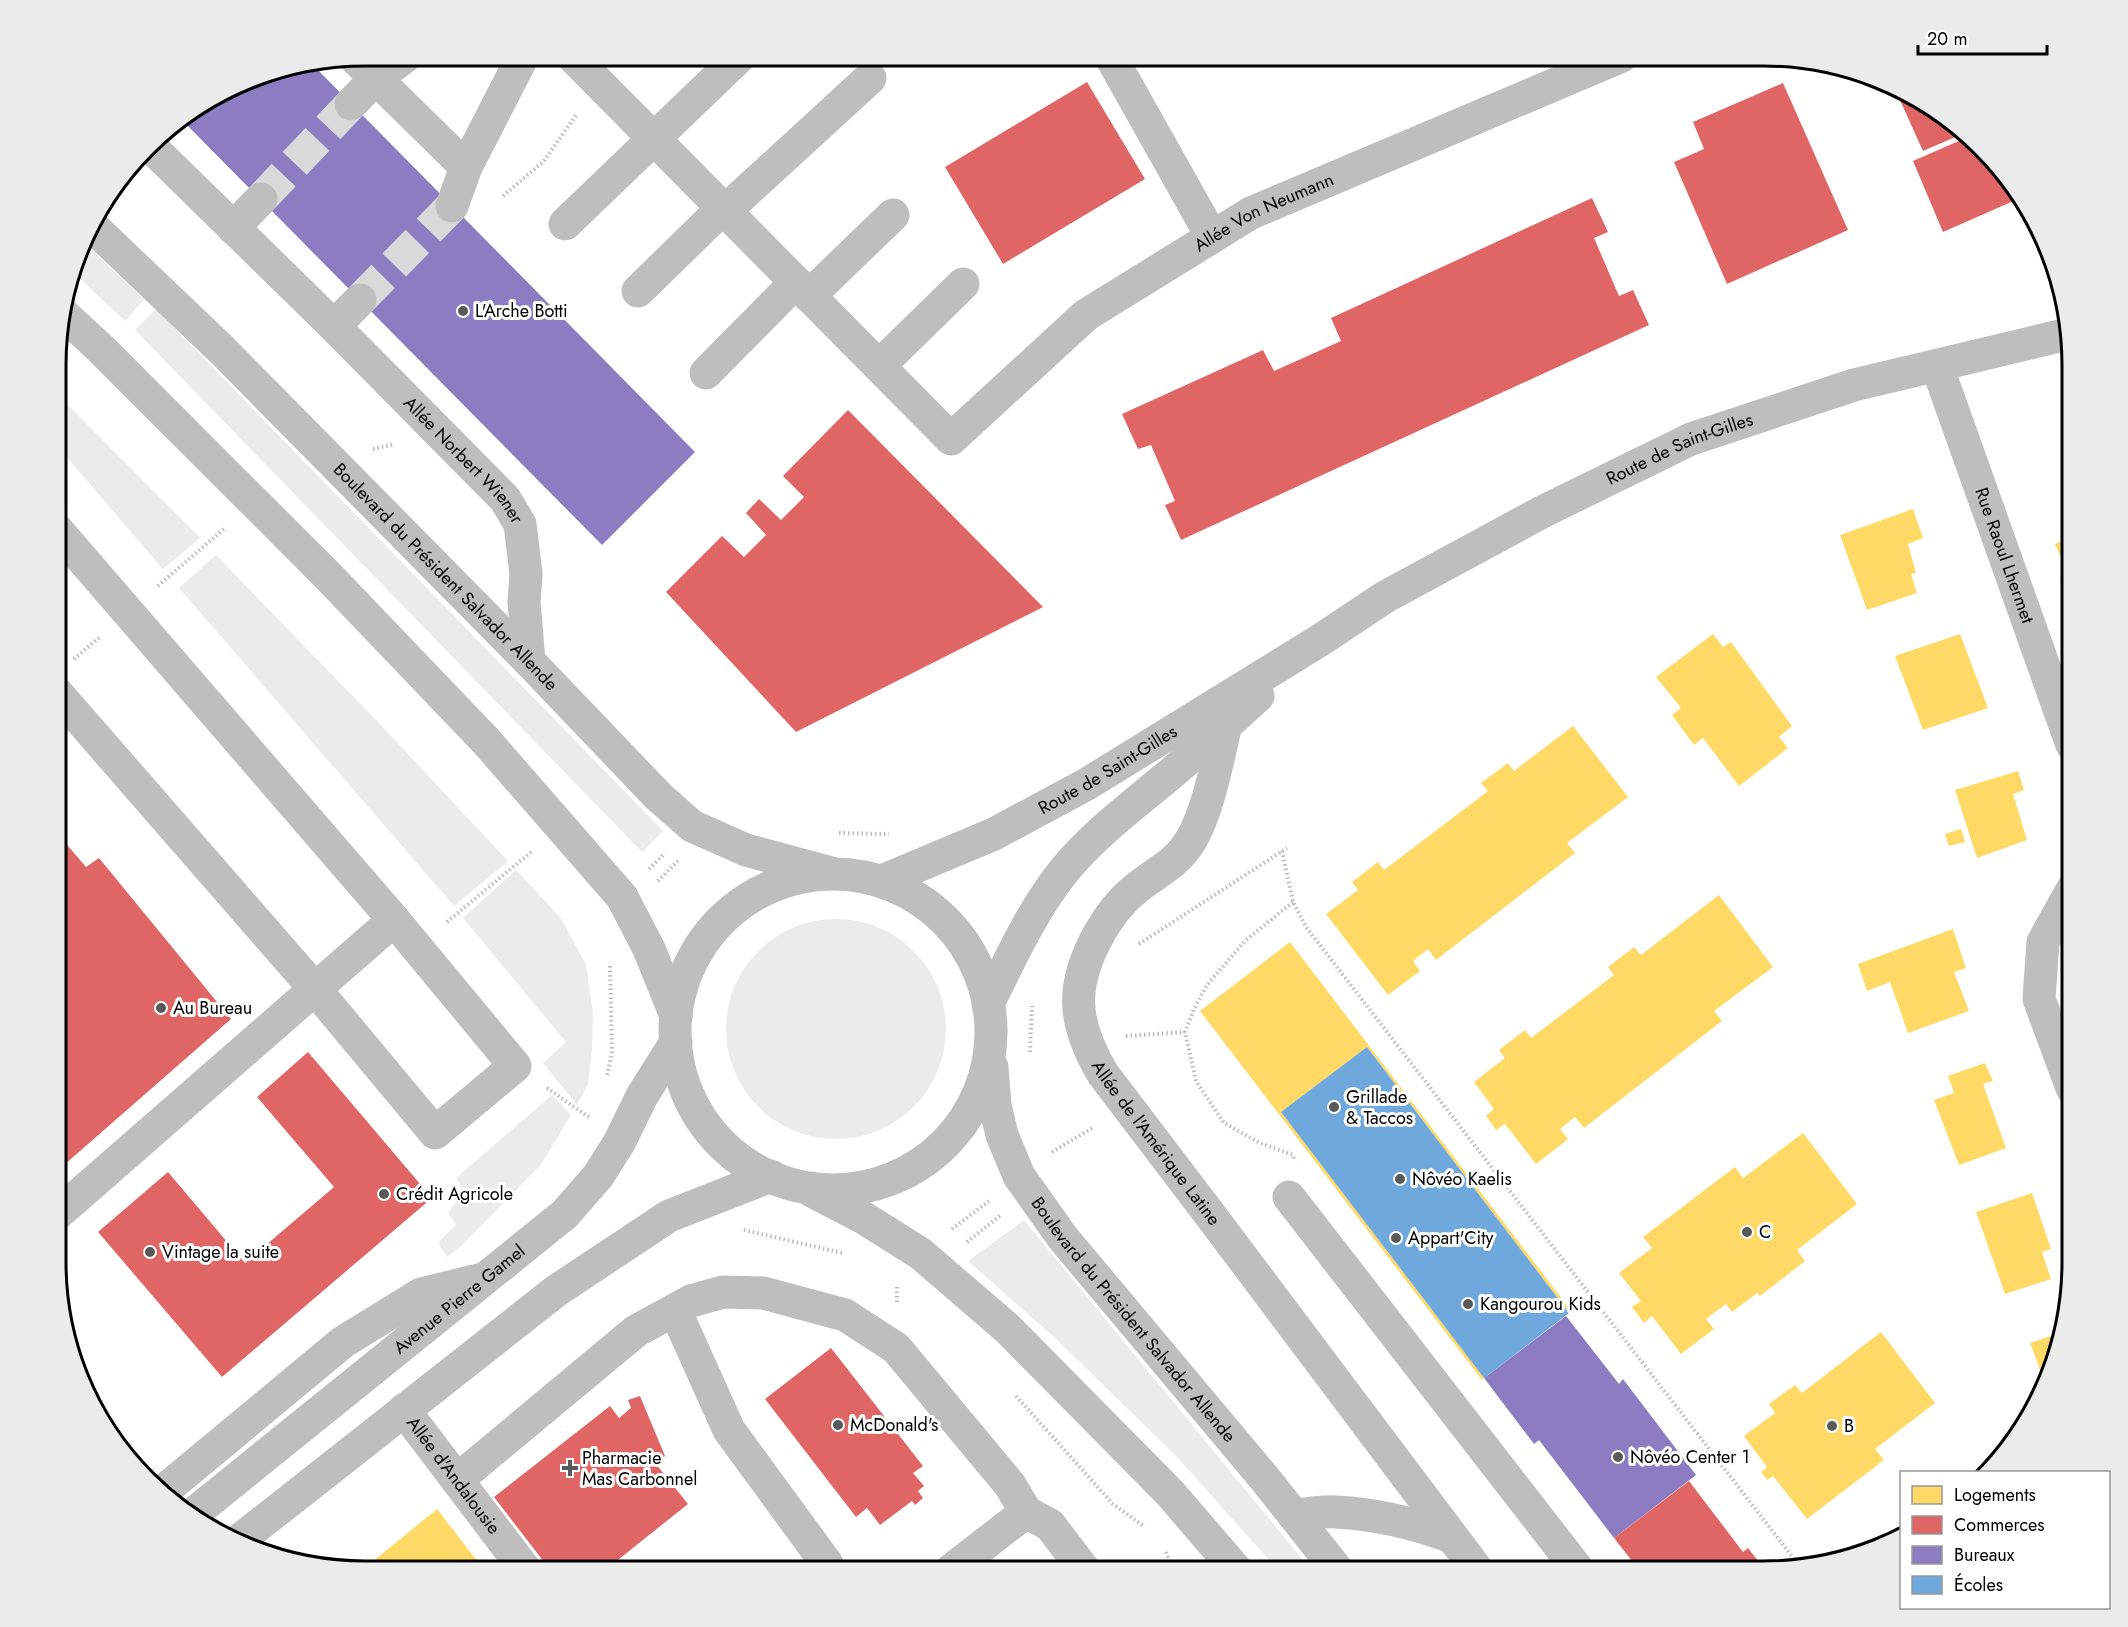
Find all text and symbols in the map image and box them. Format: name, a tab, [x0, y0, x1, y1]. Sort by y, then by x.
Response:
scale bar	[1918, 18, 2047, 56]
text: 20 m	[1927, 26, 1967, 52]
street label: Allée Von Neumann	[1189, 166, 1338, 258]
place label: L'Arche Botti	[475, 298, 568, 324]
marker: L'Arche Botti	[456, 304, 470, 318]
street label: Allée Norbert Wiener	[397, 390, 530, 529]
street label: Route de Saint-Gilles	[1602, 406, 1756, 492]
street label: Boulevard du Président Salvador Allende	[327, 457, 564, 697]
street label: Rue Raoul Lhermet	[1968, 484, 2041, 627]
street label: Route de Saint-Gilles	[1033, 718, 1182, 821]
place label: Au Bureau	[173, 995, 252, 1021]
marker: Au Bureau	[154, 1001, 168, 1015]
street label: Allée de l'Amérique Latine	[1085, 1056, 1227, 1231]
place label: Grillade & Taccos	[1346, 1084, 1413, 1131]
marker: Grillade & Taccos	[1327, 1100, 1341, 1114]
place label: Nôvéo Kaelis	[1412, 1166, 1512, 1192]
marker: Nôvéo Kaelis	[1393, 1172, 1407, 1186]
place label: Crédit Agricole	[396, 1181, 513, 1207]
marker: Crédit Agricole	[377, 1187, 391, 1201]
street label: Boulevard du Président Salvador Allende	[1025, 1192, 1242, 1448]
place label: C	[1759, 1219, 1771, 1245]
place label: Appart'City	[1408, 1225, 1493, 1251]
marker: C	[1740, 1225, 1754, 1239]
marker: Appart'City	[1389, 1231, 1403, 1245]
street label: Avenue Pierre Gamel	[388, 1238, 531, 1360]
place label: Vintage la suite	[162, 1239, 279, 1265]
marker: Vintage la suite	[143, 1245, 157, 1259]
place label: Kangourou Kids	[1480, 1291, 1601, 1317]
marker: Kangourou Kids	[1461, 1297, 1475, 1311]
street label: Allée d'Andalousie	[400, 1411, 507, 1540]
place label: McDonald's	[850, 1412, 938, 1438]
place label: B	[1844, 1413, 1854, 1439]
marker: McDonald's	[831, 1418, 845, 1432]
marker: B	[1825, 1419, 1839, 1433]
place label: Nôvéo Center 1	[1630, 1444, 1750, 1470]
place label: Pharmacie Mas Carbonnel	[582, 1445, 697, 1492]
marker: Nôvéo Center 1	[1611, 1450, 1625, 1464]
marker: Pharmacie Mas Carbonnel	[563, 1461, 577, 1475]
legend	[1900, 1471, 2110, 1609]
text: Logements	[1954, 1482, 2036, 1508]
text: Commerces	[1954, 1512, 2045, 1538]
text: Bureaux	[1954, 1542, 2015, 1568]
text: Écoles	[1954, 1572, 2003, 1598]

